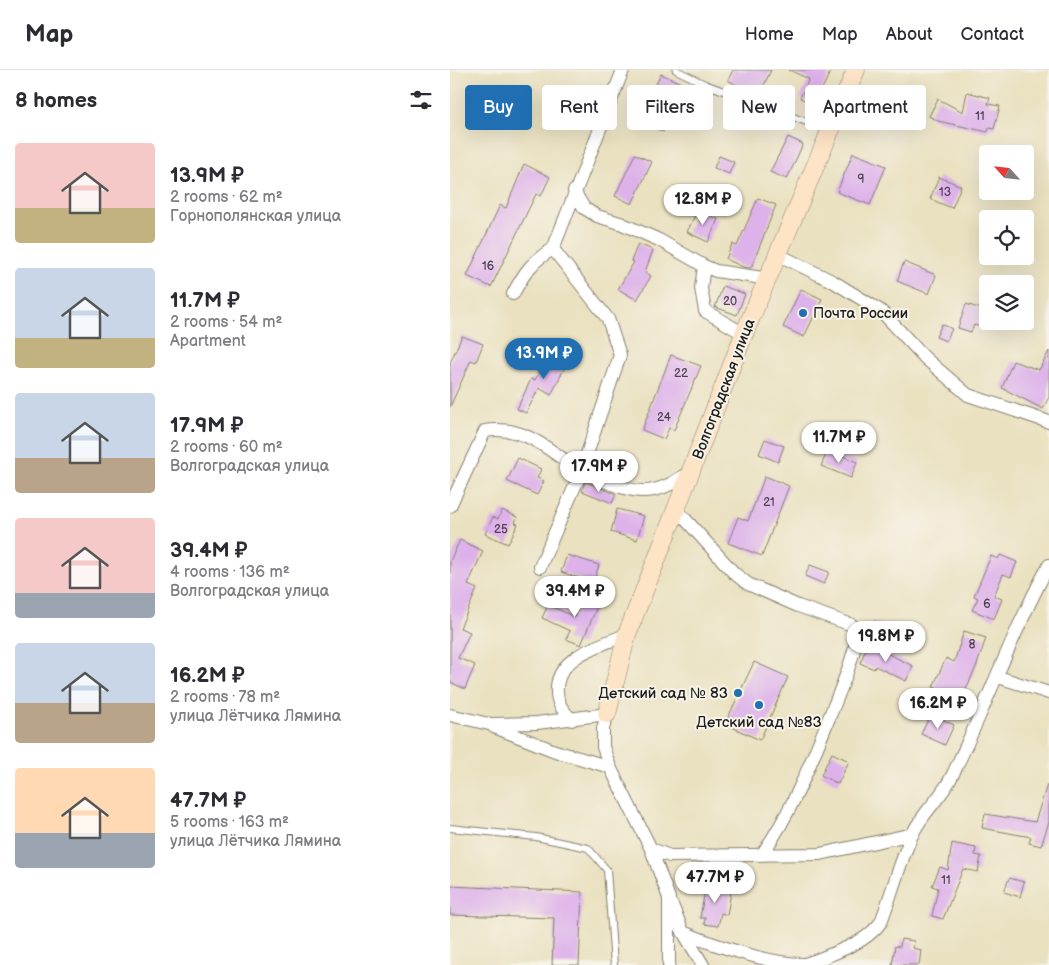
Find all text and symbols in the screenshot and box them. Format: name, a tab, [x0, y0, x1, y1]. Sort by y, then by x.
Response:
text: Map	[25, 20, 73, 49]
text: Home	[745, 24, 794, 45]
text: Map	[822, 24, 858, 45]
text: About	[886, 24, 933, 45]
text: Contact	[961, 24, 1024, 45]
chip: Buy	[465, 85, 532, 130]
chip: Rent	[542, 85, 617, 130]
chip: Filters	[627, 85, 713, 130]
chip: New	[723, 85, 795, 130]
chip: Apartment	[805, 85, 926, 130]
icon: filters	[407, 86, 435, 114]
text: 8 homes	[15, 88, 97, 113]
house number: 11	[975, 109, 985, 124]
north arrow	[979, 145, 1034, 200]
map controls	[979, 145, 1034, 330]
icon: home	[55, 163, 115, 223]
text: 13.9M ₽	[170, 163, 244, 188]
house number: 9	[858, 172, 865, 187]
pin: 12.8M ₽	[657, 184, 749, 226]
house number: 13	[939, 185, 951, 200]
text: 2 rooms · 62 m²	[170, 188, 283, 207]
text: 12.8M ₽	[675, 190, 731, 209]
text: Горнополянская улица	[170, 207, 341, 226]
button: locate	[979, 210, 1034, 265]
house number: 16	[482, 259, 494, 274]
button: layers	[979, 275, 1034, 330]
icon: home	[55, 288, 115, 348]
text: 11.7M ₽	[170, 288, 240, 313]
house number: 20	[723, 294, 737, 309]
place label: Почта России	[813, 304, 908, 323]
marker: Почта России	[797, 307, 809, 319]
text: 2 rooms · 54 m²	[170, 313, 282, 332]
street label: Волгоградская улица	[688, 316, 760, 462]
text: Apartment	[170, 332, 246, 351]
pin: 13.9M ₽	[498, 338, 590, 380]
text: 13.9M ₽	[516, 344, 572, 363]
house number: 22	[674, 366, 688, 381]
house number: 24	[657, 410, 672, 425]
icon: home	[55, 413, 115, 473]
text: 17.9M ₽	[170, 413, 243, 438]
pin: 11.7M ₽	[793, 422, 885, 464]
text: 11.7M ₽	[812, 428, 866, 447]
text: 2 rooms · 60 m²	[170, 438, 283, 457]
pin: 17.9M ₽	[553, 450, 645, 493]
text: Волгоградская улица	[170, 457, 329, 476]
text: 17.9M ₽	[571, 457, 627, 476]
house number: 21	[763, 495, 775, 510]
house number: 25	[494, 522, 508, 537]
icon: home	[55, 538, 115, 598]
text: 39.4M ₽	[170, 538, 248, 563]
text: 4 rooms · 136 m²	[170, 563, 290, 582]
pin: 39.4M ₽	[529, 576, 621, 618]
text: Волгоградская улица	[170, 582, 329, 601]
text: 39.4M ₽	[545, 582, 605, 601]
house number: 6	[983, 597, 991, 612]
pin: 19.8M ₽	[840, 620, 932, 663]
text: 19.8M ₽	[858, 627, 914, 646]
house number: 8	[969, 637, 976, 652]
icon: home	[55, 663, 115, 723]
text: 16.2M ₽	[170, 663, 245, 688]
place label: Детский сад № 83	[599, 684, 728, 703]
marker: Детский сад № 83	[732, 687, 744, 699]
text: 2 rooms · 78 m²	[170, 688, 280, 707]
pin: 16.2M ₽	[892, 688, 984, 730]
text: 16.2M ₽	[910, 694, 966, 713]
marker: Детский сад №83	[753, 699, 765, 711]
text: улица Лётчика Лямина	[170, 707, 341, 726]
place label: Детский сад №83	[696, 713, 822, 732]
icon: home	[55, 788, 115, 848]
text: 47.7M ₽	[170, 788, 246, 813]
text: 5 rooms · 163 m²	[170, 813, 289, 832]
text: улица Лётчика Лямина	[170, 832, 341, 851]
pin: 47.7M ₽	[669, 862, 761, 904]
text: 47.7M ₽	[686, 868, 744, 887]
house number: 11	[941, 873, 951, 888]

